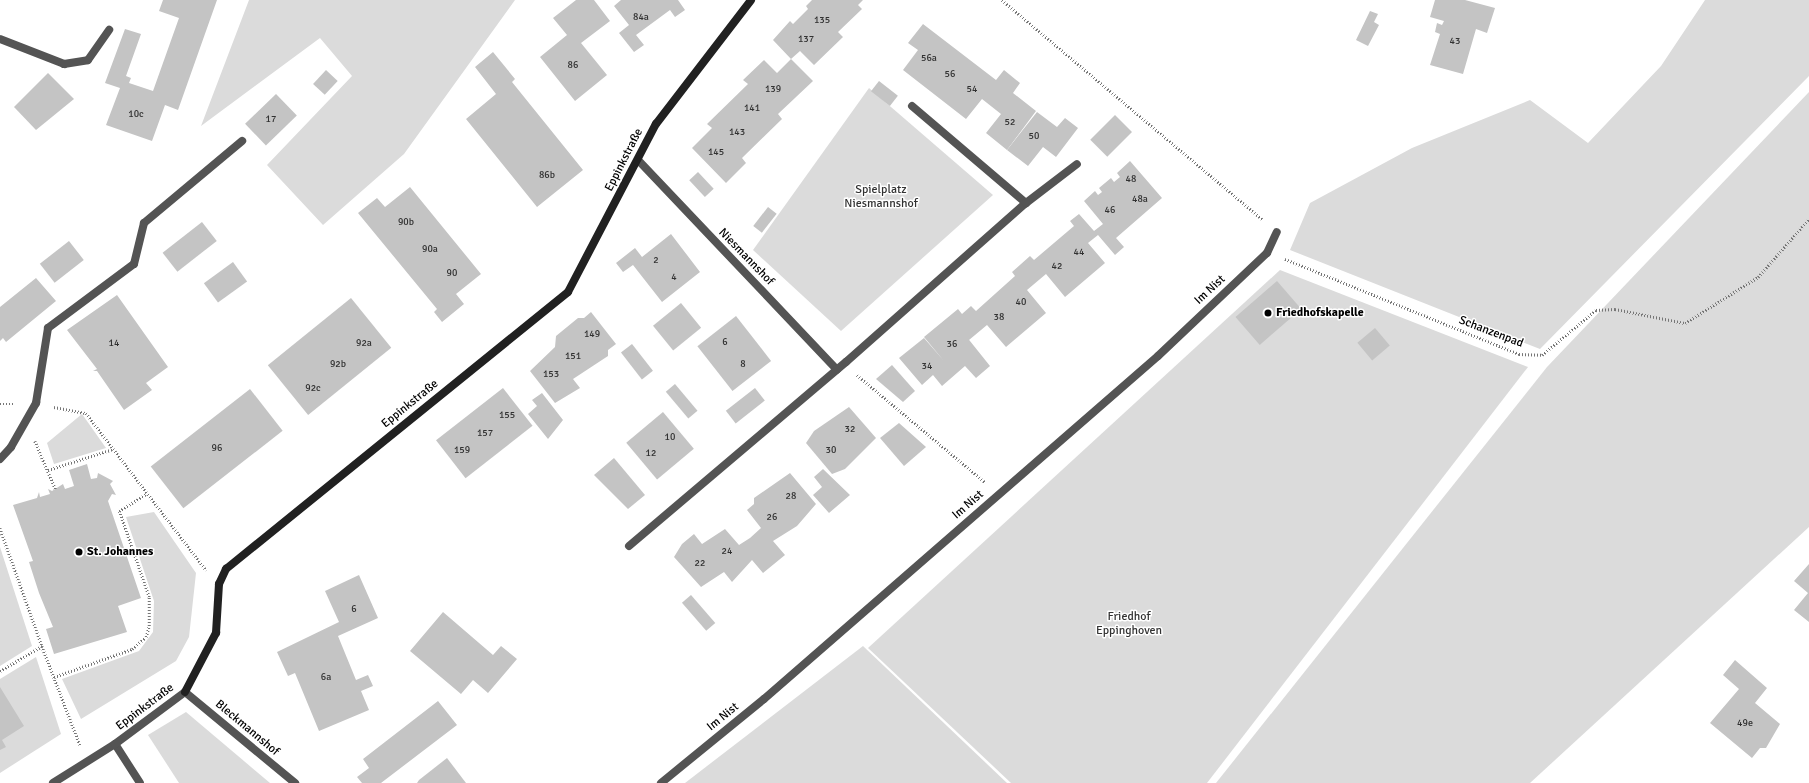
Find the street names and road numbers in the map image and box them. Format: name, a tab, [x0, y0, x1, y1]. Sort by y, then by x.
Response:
street label: Eppinkstraße	[602, 126, 646, 194]
street label: Niesmannshof	[715, 226, 777, 288]
street label: Im Nist	[1192, 272, 1228, 308]
street label: Schanzenpad	[1457, 313, 1525, 351]
street label: Eppinkstraße	[379, 377, 441, 431]
street label: Im Nist	[949, 488, 987, 522]
street label: Eppinkstraße	[113, 681, 177, 733]
street label: Bleckmannshof	[212, 697, 282, 759]
street label: Im Nist	[704, 700, 742, 734]

